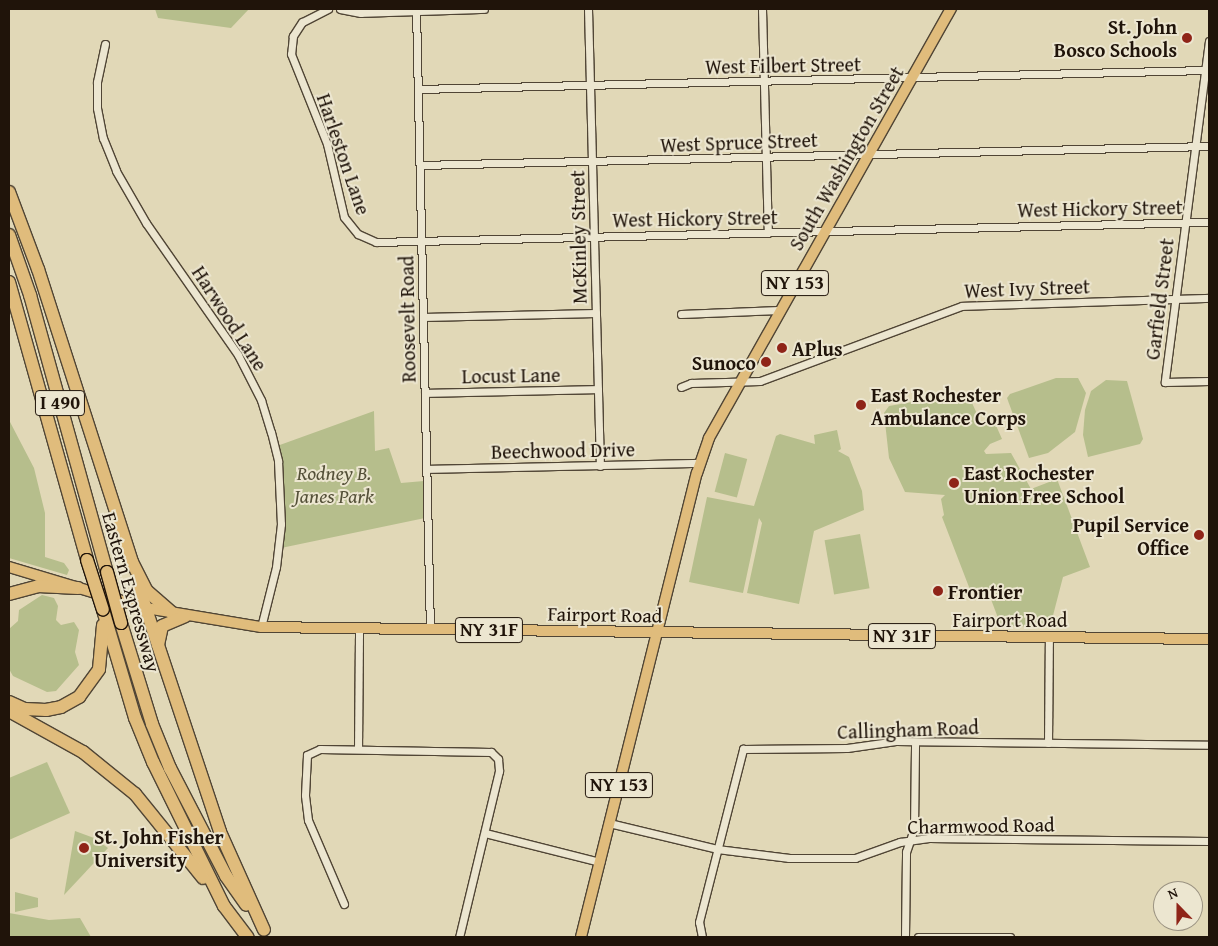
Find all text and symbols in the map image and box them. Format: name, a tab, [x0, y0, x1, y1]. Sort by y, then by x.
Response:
place label: St. John Bosco Schools	[1054, 14, 1177, 61]
marker: St. John Bosco Schools	[1181, 32, 1193, 44]
street label: West Filbert Street	[705, 52, 861, 78]
street label: South Washington Street	[783, 62, 909, 254]
street label: Harleston Lane	[312, 90, 376, 218]
street label: West Spruce Street	[660, 127, 818, 157]
street label: McKinley Street	[565, 170, 591, 304]
street label: West Hickory Street	[1017, 195, 1183, 221]
street label: West Hickory Street	[612, 205, 778, 231]
street label: Garfield Street	[1140, 237, 1178, 361]
street label: Roosevelt Road	[394, 255, 420, 383]
street label: Harwood Lane	[187, 261, 273, 375]
road number: NY 153	[760, 266, 830, 300]
street label: West Ivy Street	[964, 274, 1090, 302]
place label: APlus	[792, 336, 843, 360]
marker: APlus	[776, 342, 788, 354]
place label: Sunoco	[692, 350, 756, 374]
marker: Sunoco	[760, 356, 772, 368]
street label: Locust Lane	[461, 362, 561, 388]
place label: East Rochester Ambulance Corps	[871, 382, 1026, 429]
road number: I 490	[34, 386, 86, 419]
marker: East Rochester Ambulance Corps	[855, 399, 867, 411]
street label: Beechwood Drive	[491, 437, 635, 463]
park label: Rodney B. Janes Park	[294, 460, 374, 507]
place label: East Rochester Union Free School	[964, 460, 1124, 507]
marker: East Rochester Union Free School	[948, 477, 960, 489]
street label: Eastern Expressway	[98, 509, 166, 675]
place label: Pupil Service Office	[1073, 512, 1189, 559]
marker: Pupil Service Office	[1193, 529, 1205, 541]
place label: Frontier	[948, 579, 1022, 603]
marker: Frontier	[932, 585, 944, 597]
street label: Fairport Road	[547, 601, 663, 627]
street label: Fairport Road	[953, 607, 1067, 631]
road number: NY 31F	[454, 614, 524, 646]
road number: NY 31F	[867, 620, 937, 652]
street label: Callingham Road	[837, 715, 979, 743]
road number: NY 153	[584, 768, 654, 802]
street label: Charmwood Road	[907, 812, 1055, 838]
place label: St. John Fisher University	[94, 824, 224, 871]
marker: St. John Fisher University	[78, 842, 90, 854]
north arrow	[1153, 881, 1203, 931]
text: N	[1165, 882, 1181, 904]

